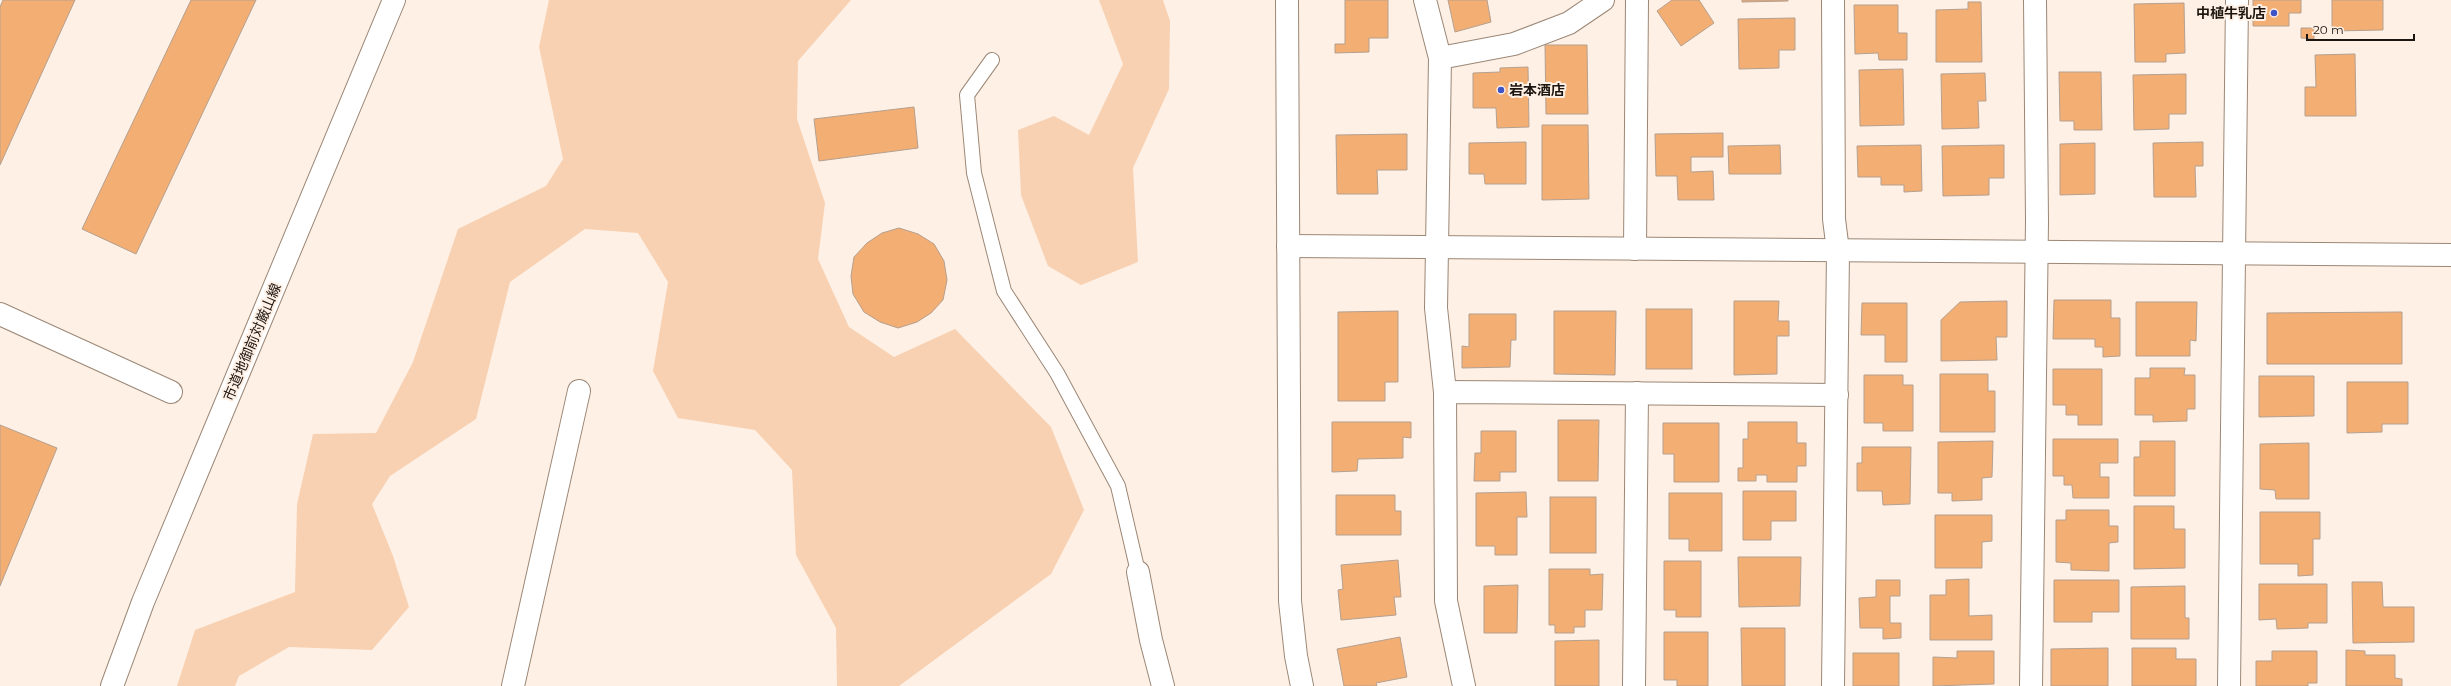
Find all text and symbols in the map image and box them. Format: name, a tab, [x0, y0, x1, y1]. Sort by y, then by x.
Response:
place label: 中植牛乳店	[2196, 4, 2266, 22]
marker: 中植牛乳店	[2269, 8, 2279, 18]
scale bar	[2307, 16, 2414, 42]
text: 20 m	[2313, 22, 2344, 37]
place label: 岩本酒店	[1509, 81, 1565, 99]
marker: 岩本酒店	[1496, 85, 1506, 95]
street label: 市道地御前対厳山線	[219, 280, 285, 404]

